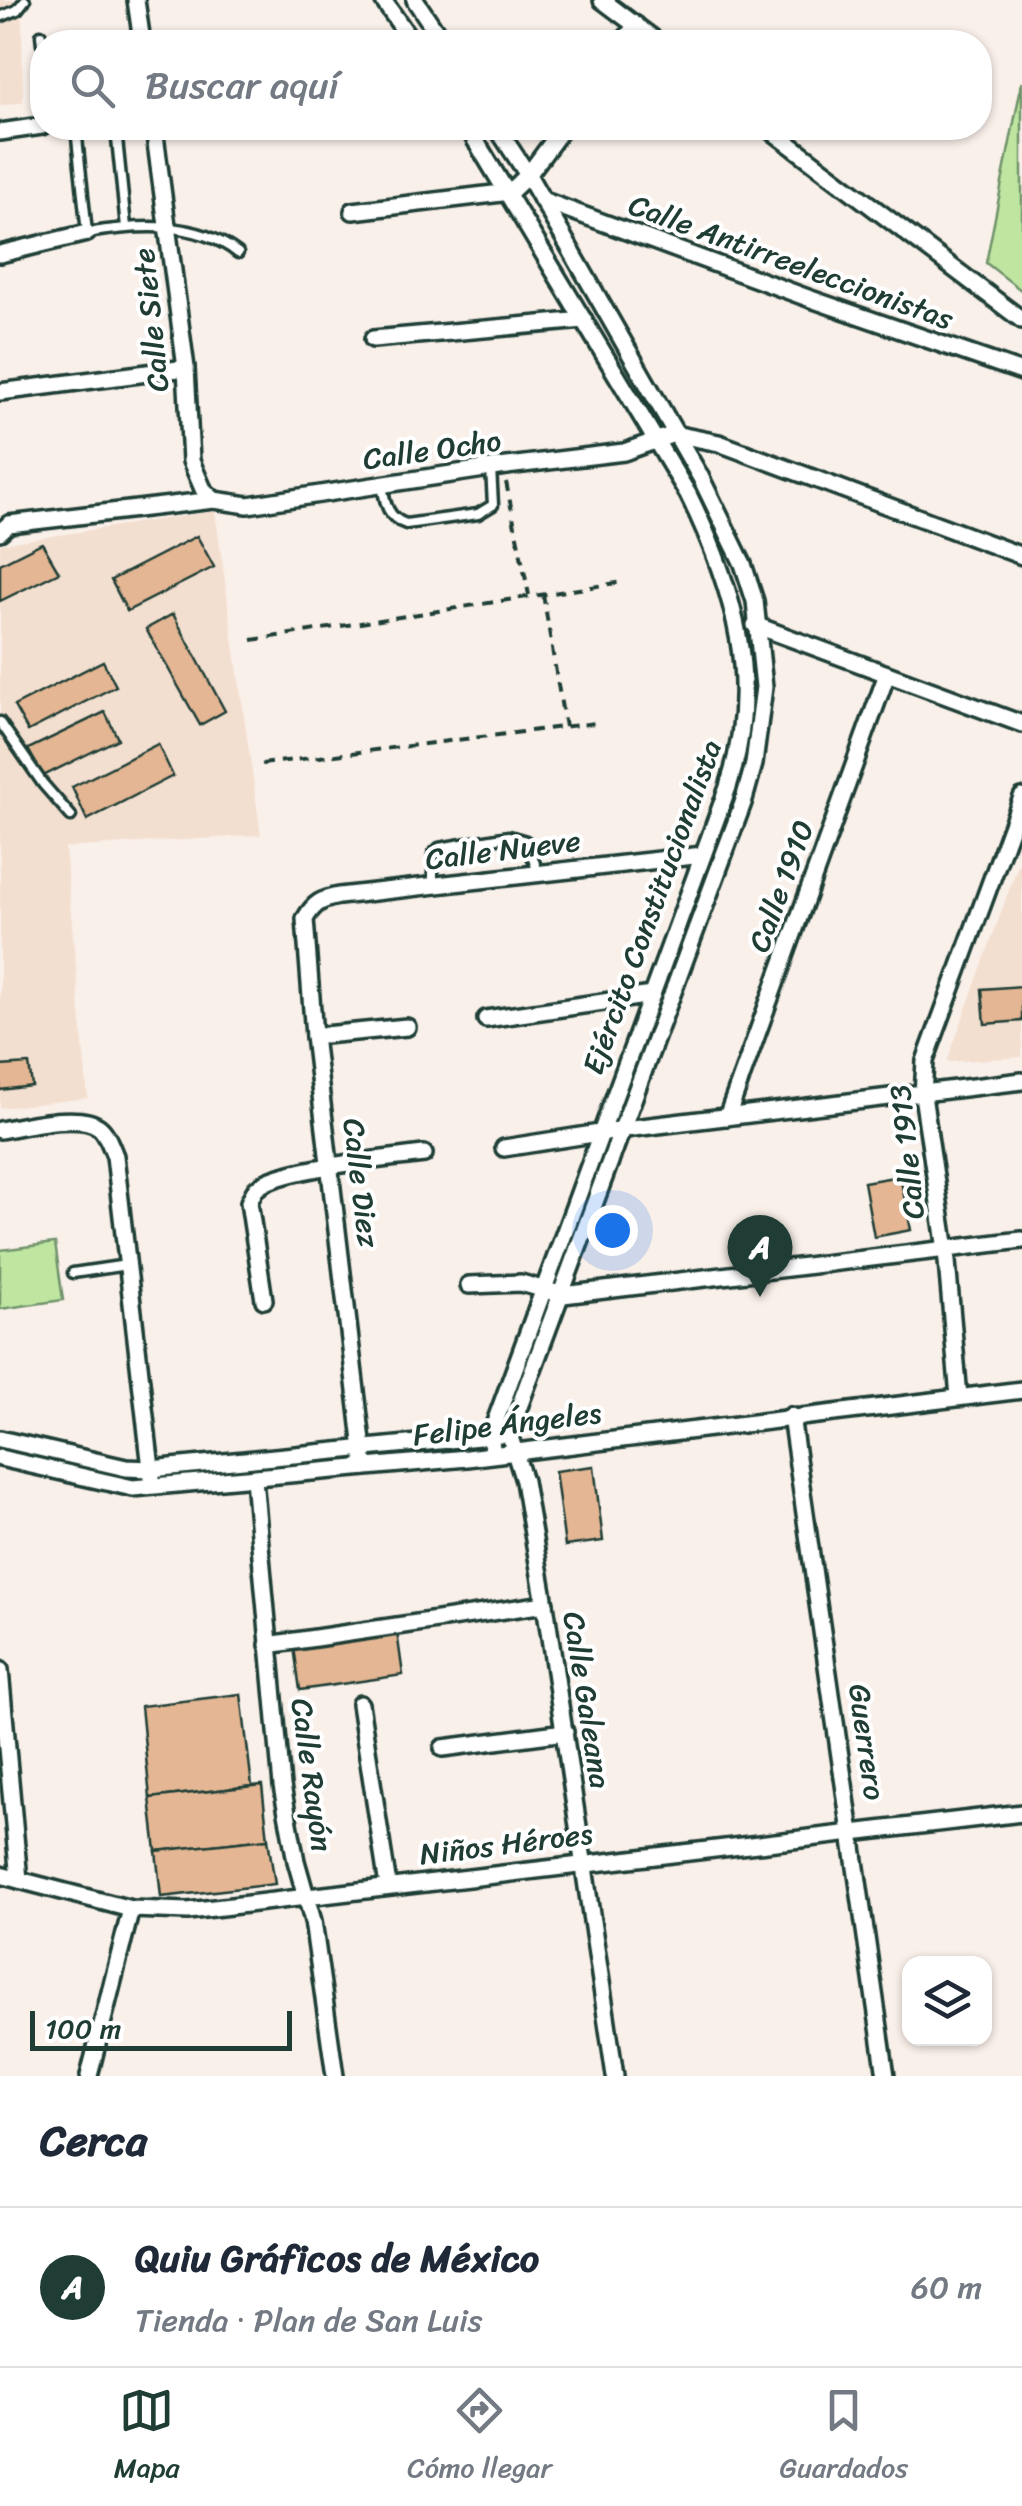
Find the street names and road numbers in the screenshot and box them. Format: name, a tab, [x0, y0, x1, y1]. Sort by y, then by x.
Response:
street label: Calle Antirreeleccionistas	[621, 178, 961, 346]
street label: Calle Siete	[117, 245, 185, 395]
street label: Calle Ocho	[359, 414, 505, 486]
street label: Ejército Constitucionalista	[566, 732, 738, 1082]
street label: Calle 1910	[732, 812, 830, 960]
street label: Calle Nueve	[422, 814, 584, 886]
street label: Calle 1913	[873, 1082, 941, 1222]
street label: Calle Diez	[326, 1115, 396, 1252]
street label: Felipe Ángeles	[410, 1386, 605, 1462]
street label: Calle Galeana	[546, 1608, 628, 1792]
street label: Guerrero	[832, 1680, 902, 1804]
street label: Calle Rayón	[275, 1695, 349, 1855]
street label: Niños Héroes	[417, 1807, 596, 1881]

